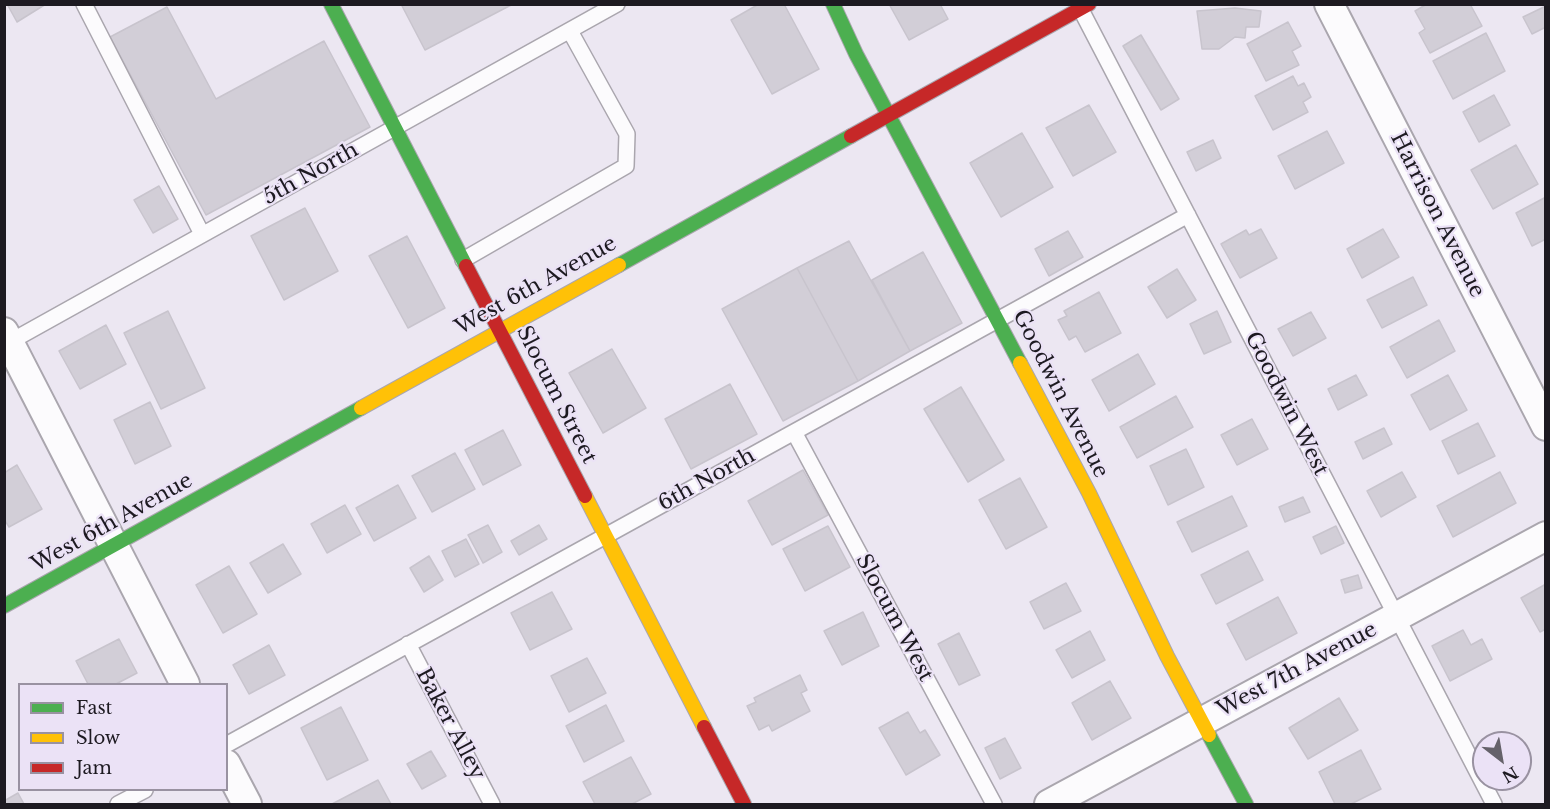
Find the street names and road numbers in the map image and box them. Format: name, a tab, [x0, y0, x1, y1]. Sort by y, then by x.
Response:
street label: Harrison Avenue	[1384, 128, 1490, 302]
street label: 5th North	[259, 138, 363, 210]
street label: West 6th Avenue	[451, 231, 621, 341]
street label: Goodwin Avenue	[1007, 306, 1113, 482]
street label: Slocum Street	[510, 322, 602, 468]
street label: Goodwin West	[1239, 328, 1333, 480]
street label: 6th North	[654, 443, 760, 517]
street label: West 6th Avenue	[27, 468, 197, 578]
street label: Slocum West	[850, 550, 938, 686]
street label: West 7th Avenue	[1213, 617, 1381, 723]
street label: Baker Alley	[410, 664, 490, 784]

